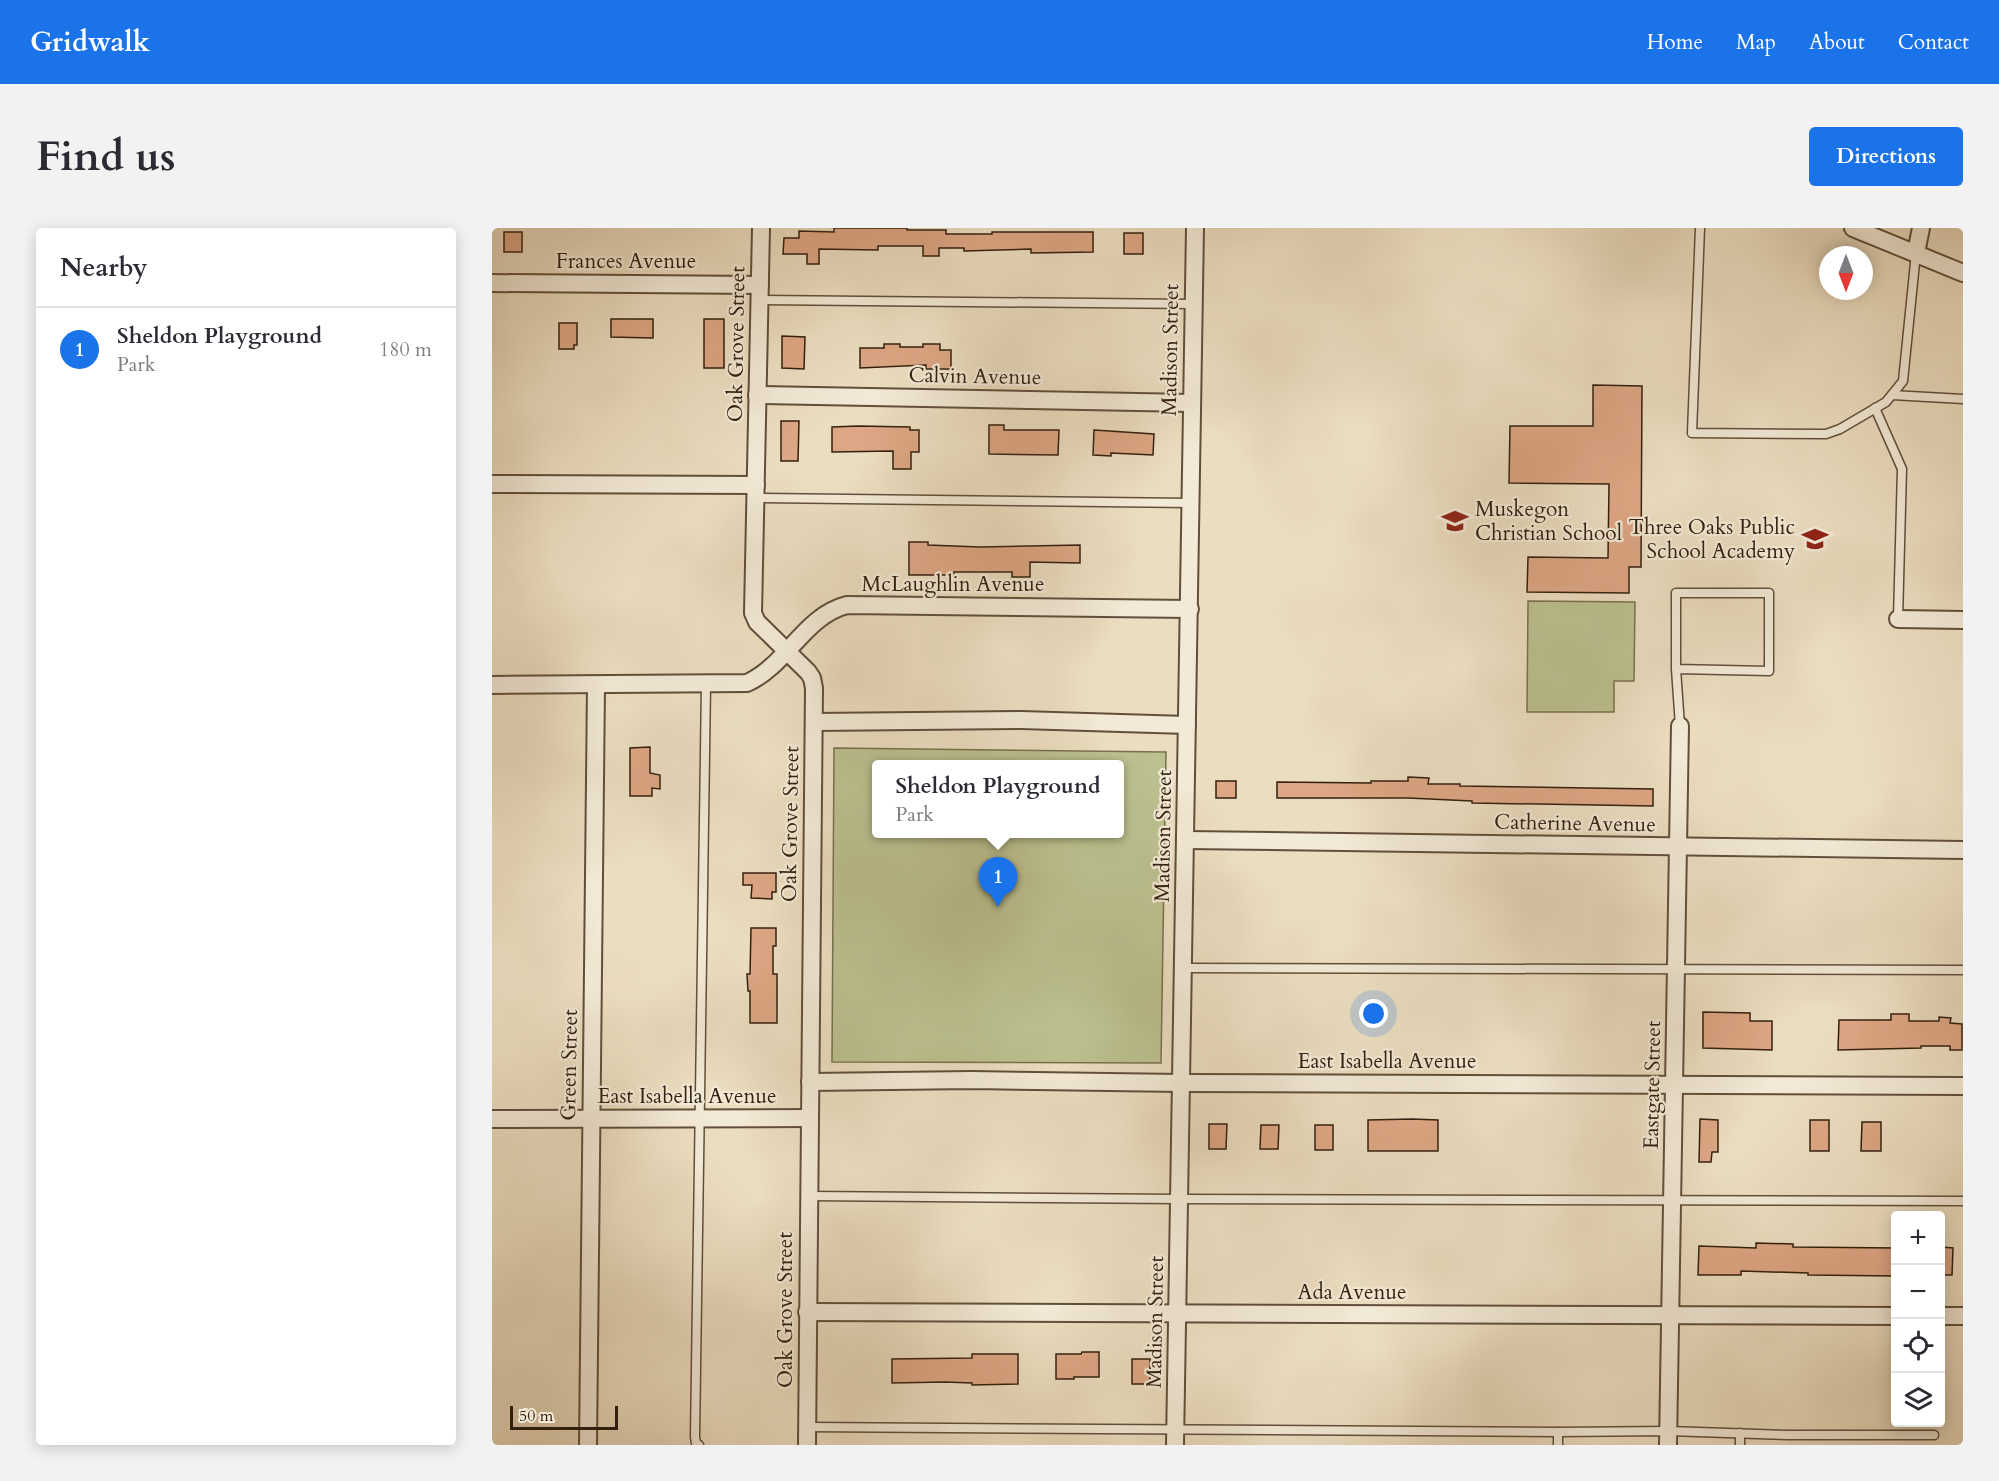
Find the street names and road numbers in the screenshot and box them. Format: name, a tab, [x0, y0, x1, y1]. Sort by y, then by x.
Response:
street label: Frances Avenue	[556, 247, 696, 276]
street label: Oak Grove Street	[721, 265, 752, 422]
street label: Madison Street	[1155, 283, 1186, 416]
street label: Calvin Avenue	[908, 361, 1042, 392]
street label: McLaughlin Avenue	[862, 570, 1044, 599]
street label: Oak Grove Street	[775, 745, 806, 902]
street label: Madison Street	[1148, 769, 1179, 902]
street label: Catherine Avenue	[1494, 808, 1656, 839]
street label: Green Street	[554, 1009, 585, 1121]
street label: Eastgate Street	[1637, 1020, 1668, 1150]
street label: East Isabella Avenue	[1298, 1047, 1476, 1076]
street label: East Isabella Avenue	[598, 1082, 776, 1111]
street label: Oak Grove Street	[771, 1232, 800, 1388]
street label: Madison Street	[1140, 1255, 1171, 1388]
street label: Ada Avenue	[1298, 1278, 1406, 1307]

